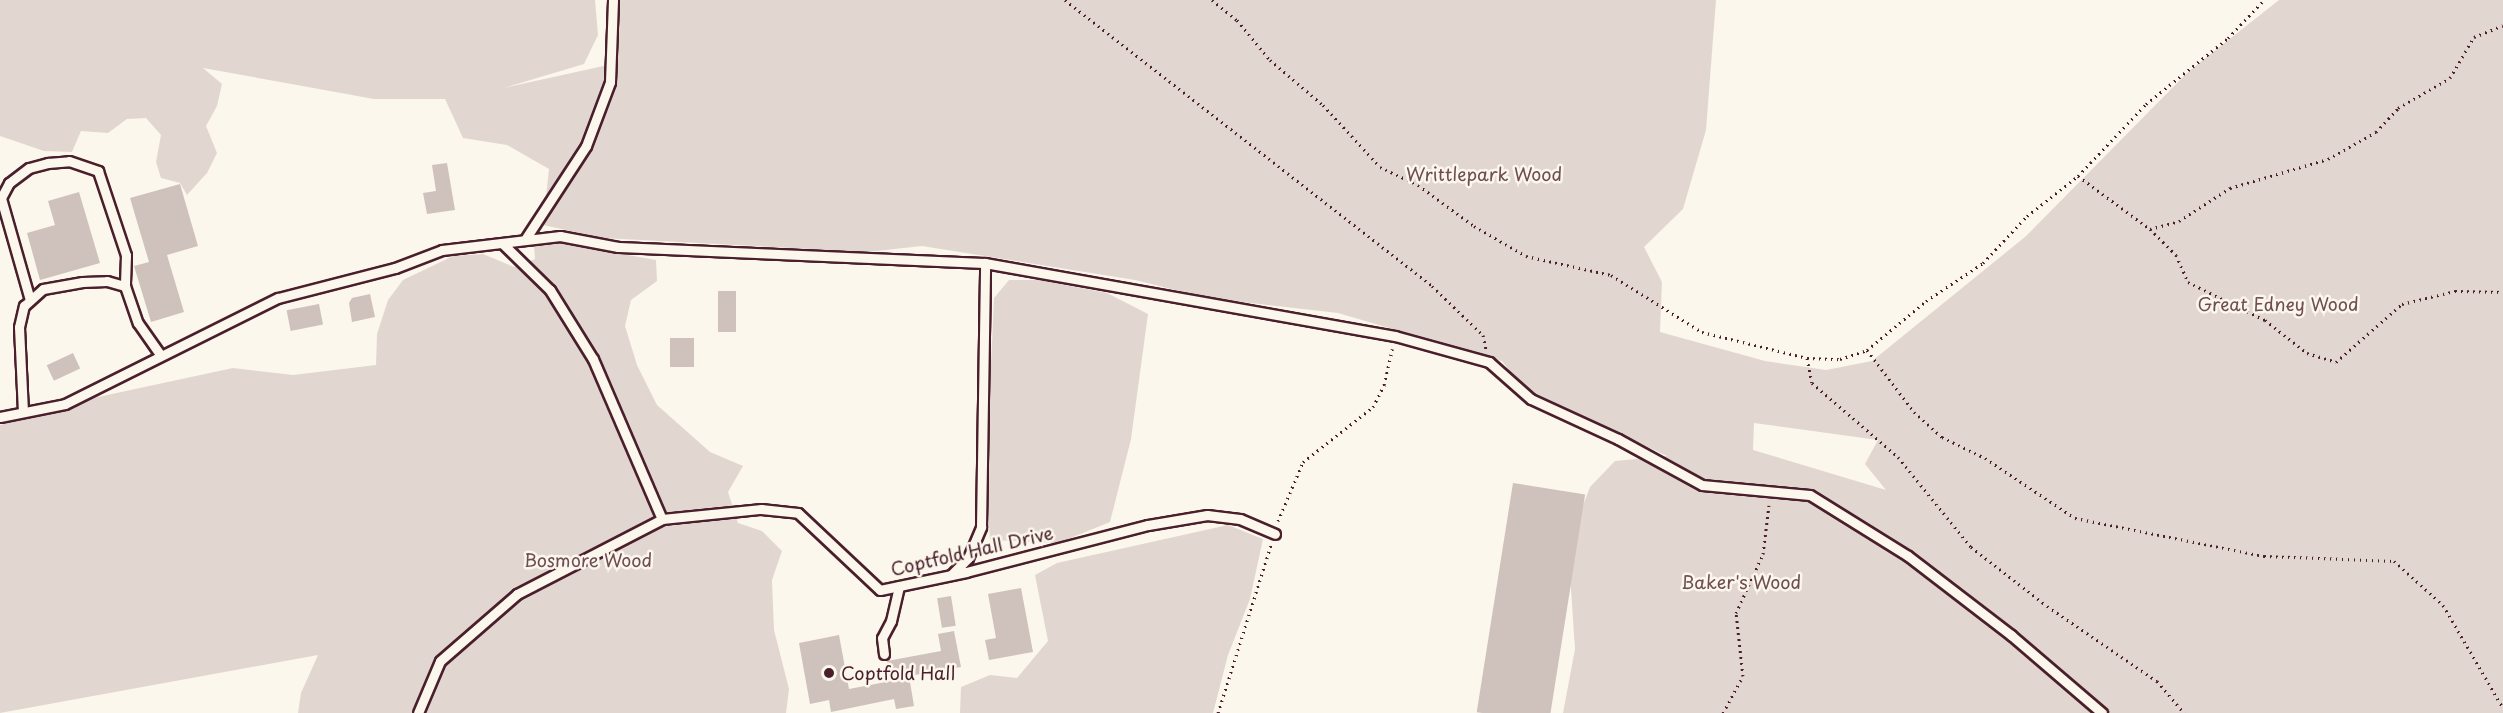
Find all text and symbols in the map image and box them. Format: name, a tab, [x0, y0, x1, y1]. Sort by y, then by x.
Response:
park label: Writtlepark Wood	[1406, 163, 1562, 185]
park label: Great Edney Wood	[2197, 293, 2359, 315]
street label: Coptfold Hall Drive	[888, 522, 1056, 580]
park label: Bosmore Wood	[524, 549, 652, 571]
park label: Baker's Wood	[1681, 571, 1801, 593]
place label: Coptfold Hall	[841, 662, 956, 684]
marker: Coptfold Hall	[822, 666, 836, 680]

